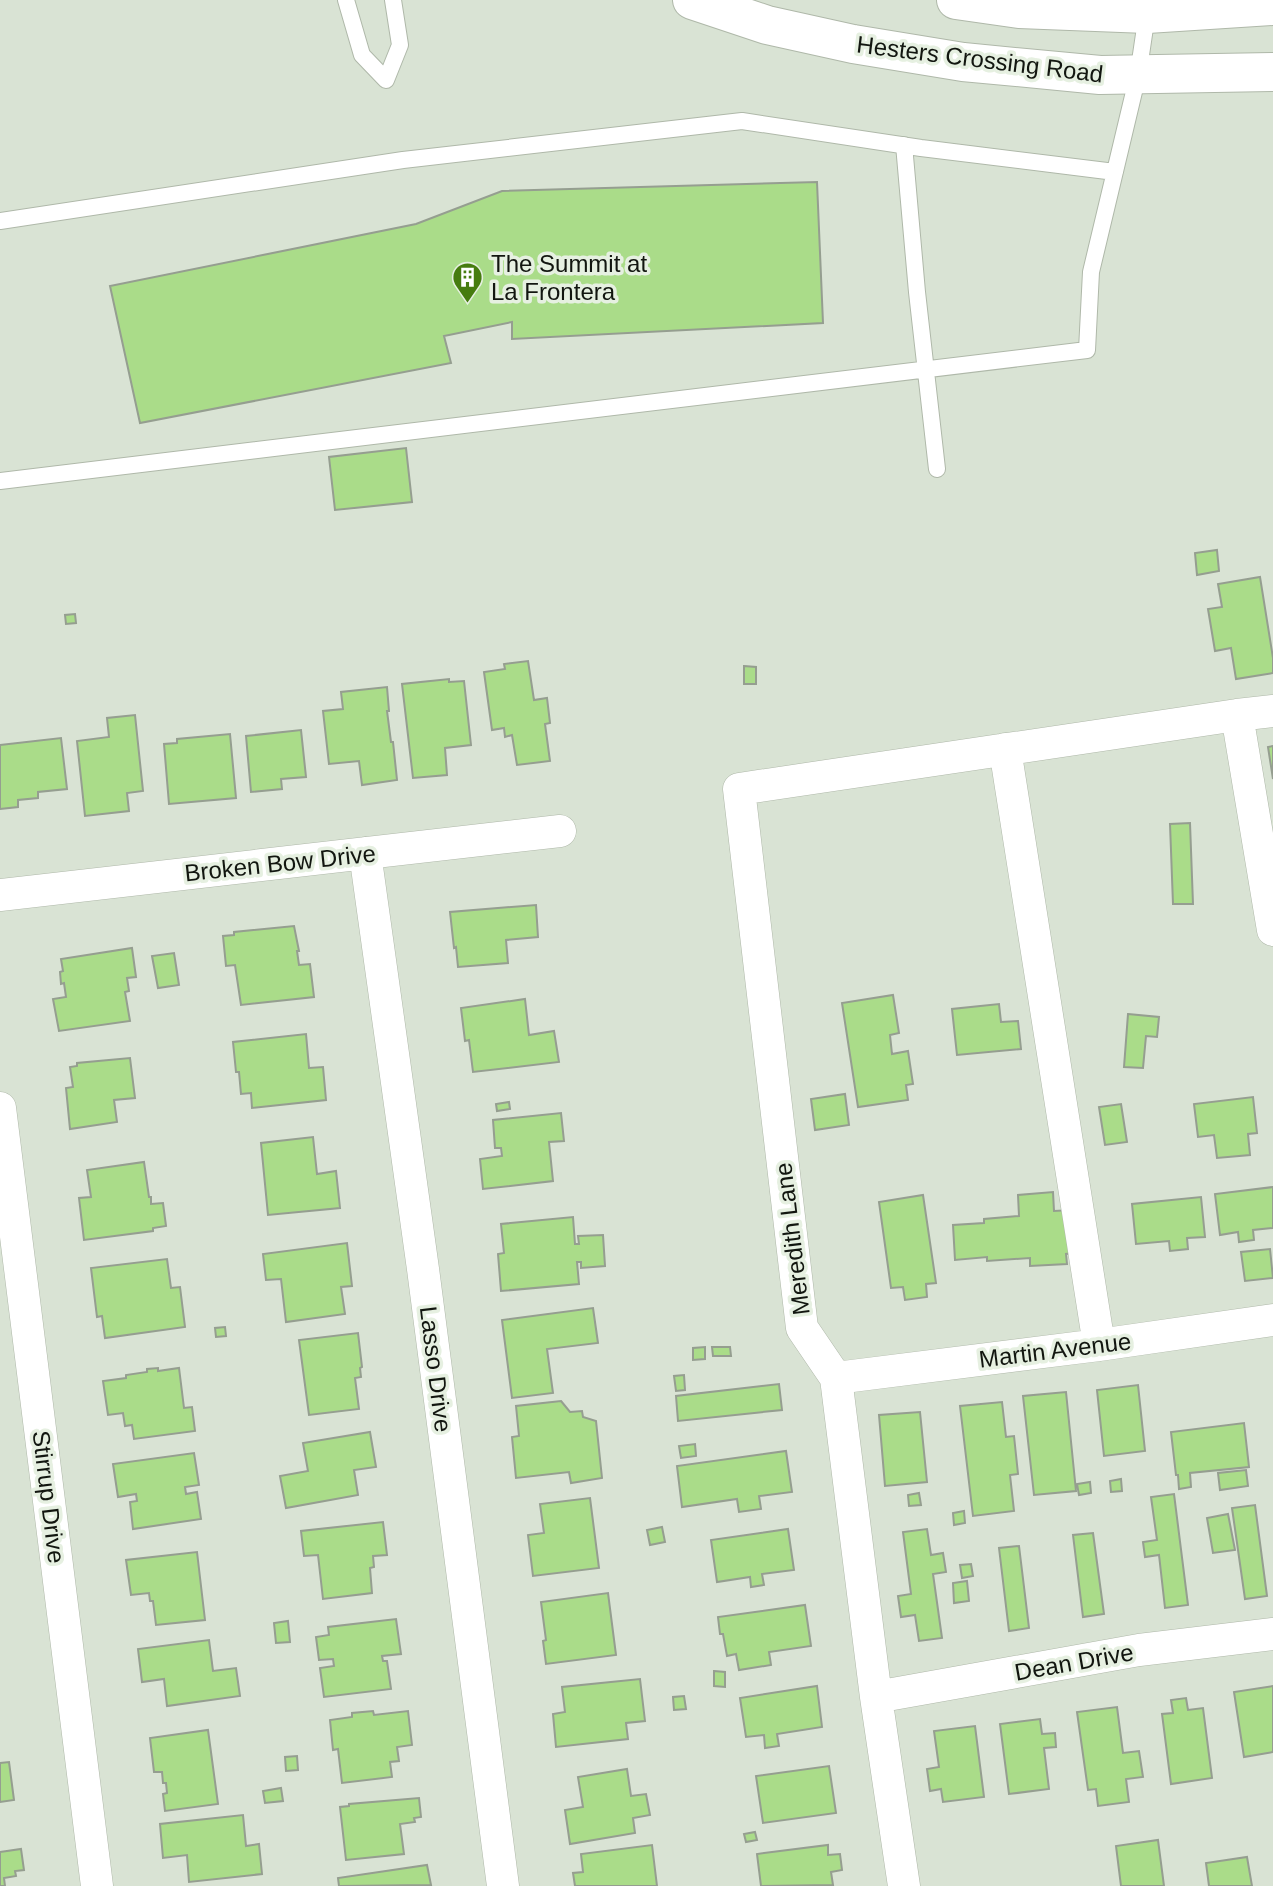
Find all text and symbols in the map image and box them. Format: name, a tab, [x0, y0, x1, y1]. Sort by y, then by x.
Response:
street label: Hesters Crossing Road	[855, 30, 1105, 88]
place label: The Summit at La Frontera	[491, 250, 647, 305]
building icon: The Summit at La Frontera	[451, 260, 485, 304]
street label: Broken Bow Drive	[183, 840, 377, 886]
street label: Meredith Lane	[769, 1161, 815, 1317]
street label: Lasso Drive	[415, 1304, 457, 1434]
street label: Martin Avenue	[977, 1327, 1133, 1373]
street label: Stirrup Drive	[27, 1429, 71, 1565]
street label: Dean Drive	[1013, 1638, 1135, 1686]

